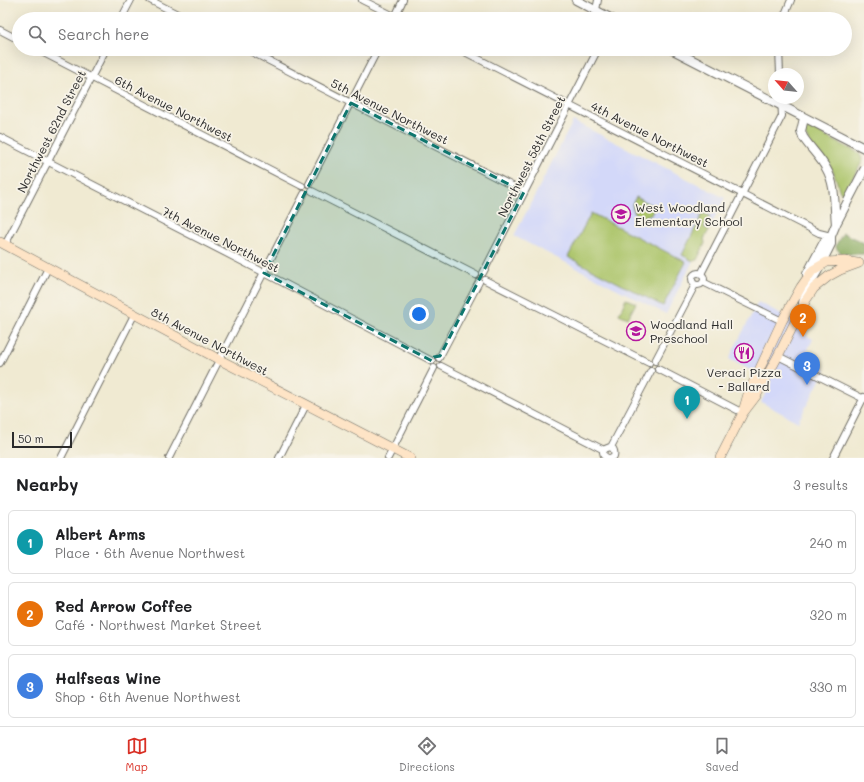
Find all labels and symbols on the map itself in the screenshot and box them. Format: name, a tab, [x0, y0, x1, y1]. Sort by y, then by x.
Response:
street label: Northwest 62nd Street	[13, 67, 89, 195]
north arrow	[768, 68, 804, 104]
street label: 6th Avenue Northwest	[112, 71, 236, 145]
street label: 5th Avenue Northwest	[328, 74, 452, 148]
street label: Northwest 58th Street	[493, 93, 569, 219]
street label: 4th Avenue Northwest	[588, 97, 712, 171]
place label: West Woodland Elementary School	[635, 199, 743, 229]
street label: 7th Avenue Northwest	[160, 202, 282, 276]
school or university icon: West Woodland Elementary School	[610, 203, 632, 225]
street label: 8th Avenue Northwest	[149, 303, 271, 379]
your location	[409, 304, 429, 324]
pin: 2	[790, 304, 816, 337]
place label: Woodland Hall Preschool	[650, 316, 733, 346]
school or university icon: Woodland Hall Preschool	[625, 320, 647, 342]
restaurant icon: Veraci Pizza - Ballard	[733, 342, 755, 364]
pin: 3	[794, 352, 820, 385]
place label: Veraci Pizza - Ballard	[706, 364, 782, 394]
pin: 1	[674, 386, 700, 419]
scale bar	[12, 430, 72, 449]

